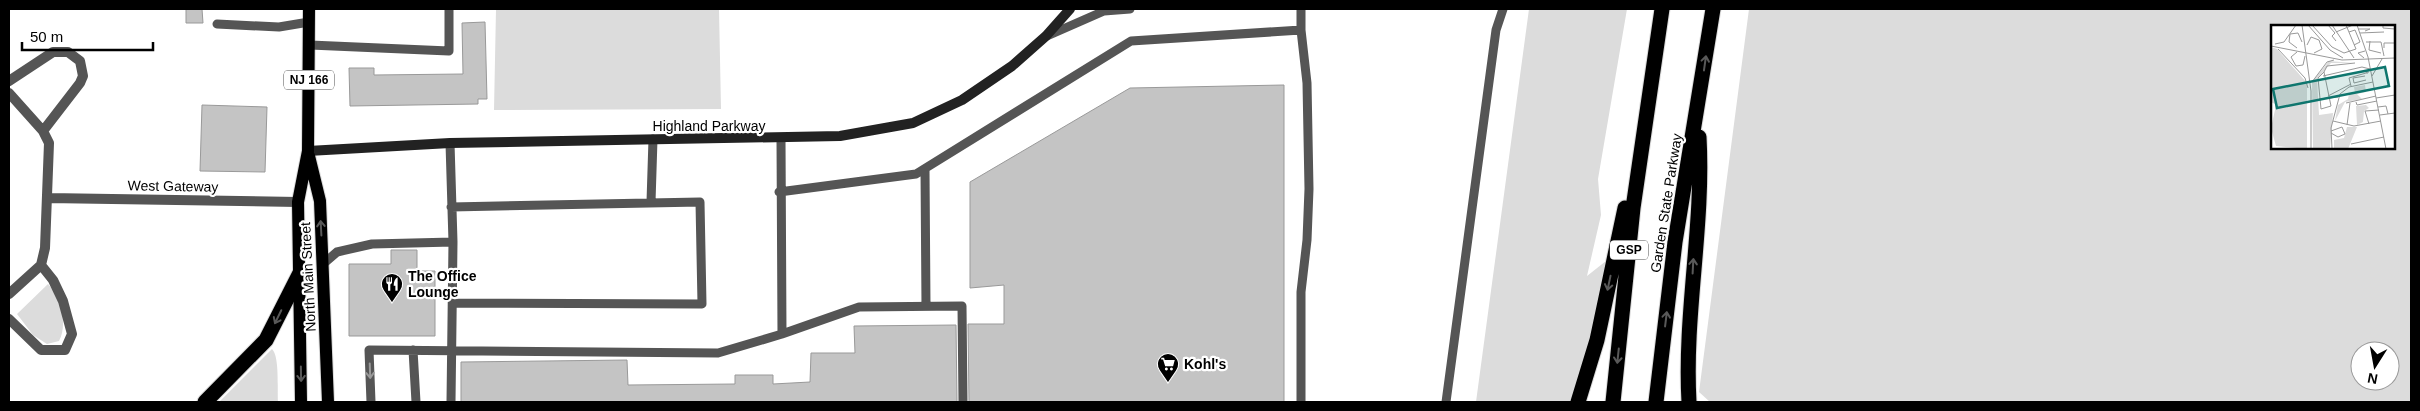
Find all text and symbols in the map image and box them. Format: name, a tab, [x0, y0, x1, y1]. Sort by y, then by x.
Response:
scale bar	[22, 20, 154, 52]
inset map	[2271, 25, 2395, 149]
text: 50 m	[30, 28, 63, 45]
one-way arrow	[1700, 56, 1710, 72]
road number: NJ 166	[284, 70, 334, 90]
street label: Highland Parkway	[653, 118, 765, 134]
street label: Garden State Parkway	[1647, 132, 1685, 274]
street label: West Gateway	[127, 177, 219, 195]
one-way arrow	[317, 221, 326, 237]
street label: North Main Street	[297, 222, 319, 332]
road number: GSP	[1610, 240, 1648, 260]
one-way arrow	[1688, 258, 1697, 274]
place label: The Office Lounge	[408, 268, 477, 300]
restaurant icon: The Office Lounge	[380, 272, 404, 303]
one-way arrow	[1604, 275, 1613, 291]
one-way arrow	[273, 309, 283, 324]
one-way arrow	[1661, 311, 1671, 327]
north arrow	[2350, 341, 2400, 391]
one-way arrow	[1613, 347, 1623, 363]
supermarket icon: Kohl's	[1156, 352, 1180, 383]
place label: Kohl's	[1184, 356, 1226, 372]
one-way arrow	[365, 363, 374, 379]
one-way arrow	[296, 366, 306, 382]
text: N	[2366, 370, 2379, 388]

